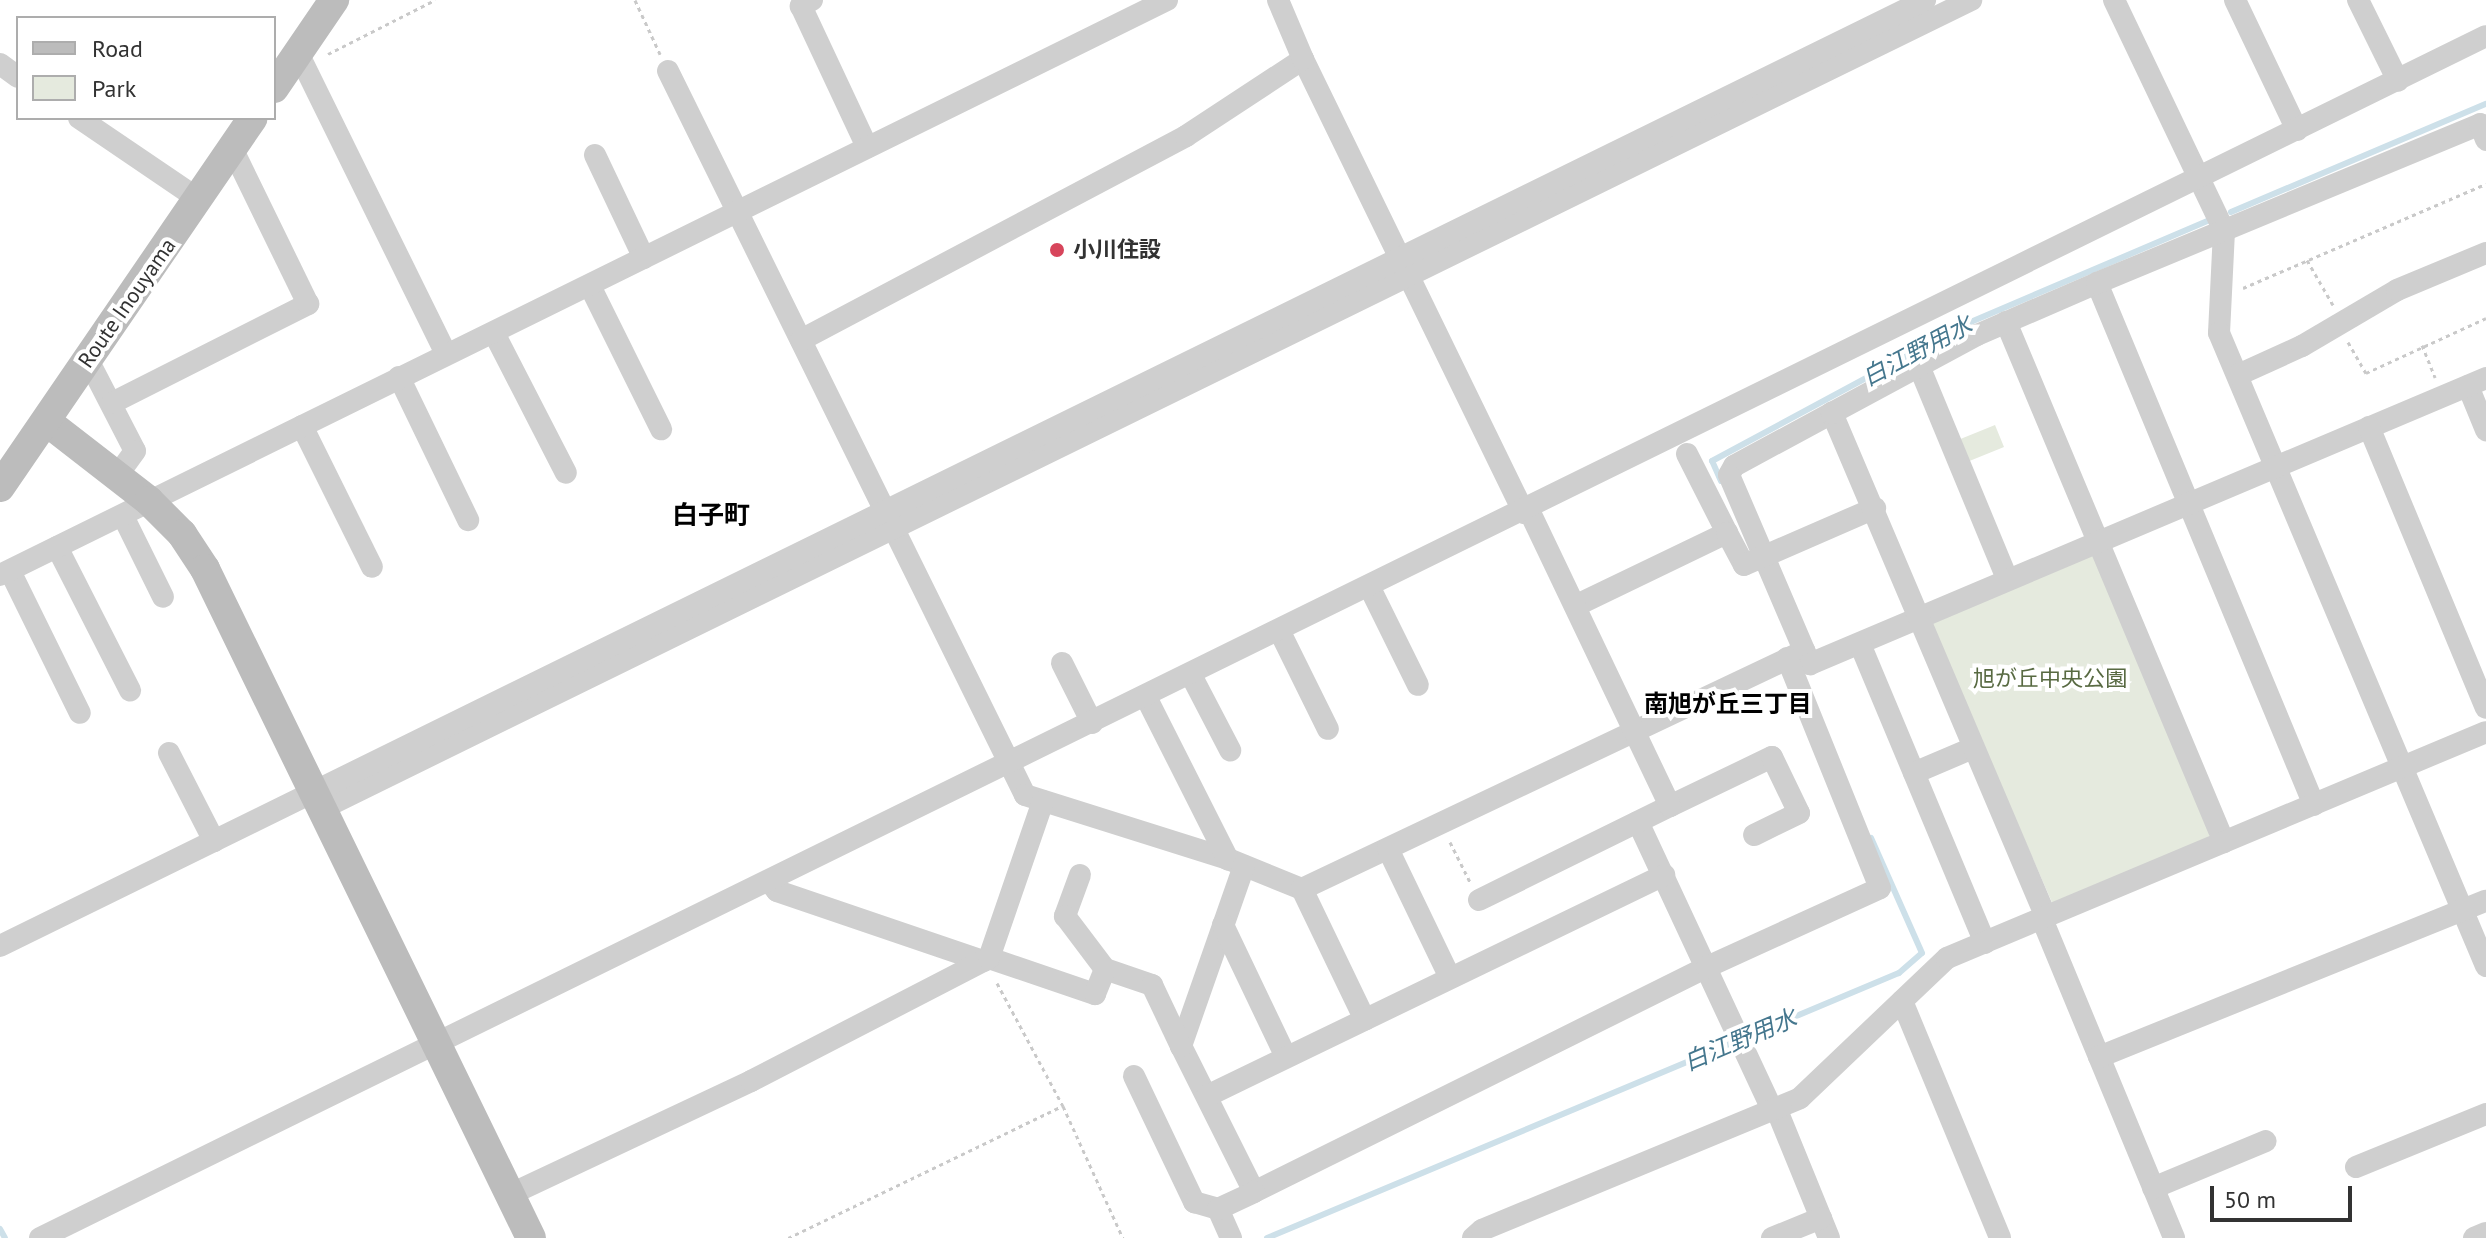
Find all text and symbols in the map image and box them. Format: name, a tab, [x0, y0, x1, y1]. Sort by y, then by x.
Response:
legend	[16, 16, 276, 120]
text: Road	[92, 33, 143, 64]
text: Park	[92, 73, 136, 104]
street label: Route Inouyama	[73, 233, 181, 373]
place label: 小川住設	[1073, 237, 1161, 263]
marker: 小川住設	[1048, 241, 1066, 259]
water label: 白江野用水	[1857, 310, 1977, 392]
district label: 白子町	[672, 499, 750, 531]
park label: 旭が丘中央公園	[1973, 666, 2127, 692]
district label: 南旭が丘三丁目	[1644, 690, 1812, 718]
water label: 白江野用水	[1679, 1003, 1801, 1077]
scale bar	[2214, 1170, 2356, 1220]
text: 50 m	[2224, 1184, 2276, 1215]

